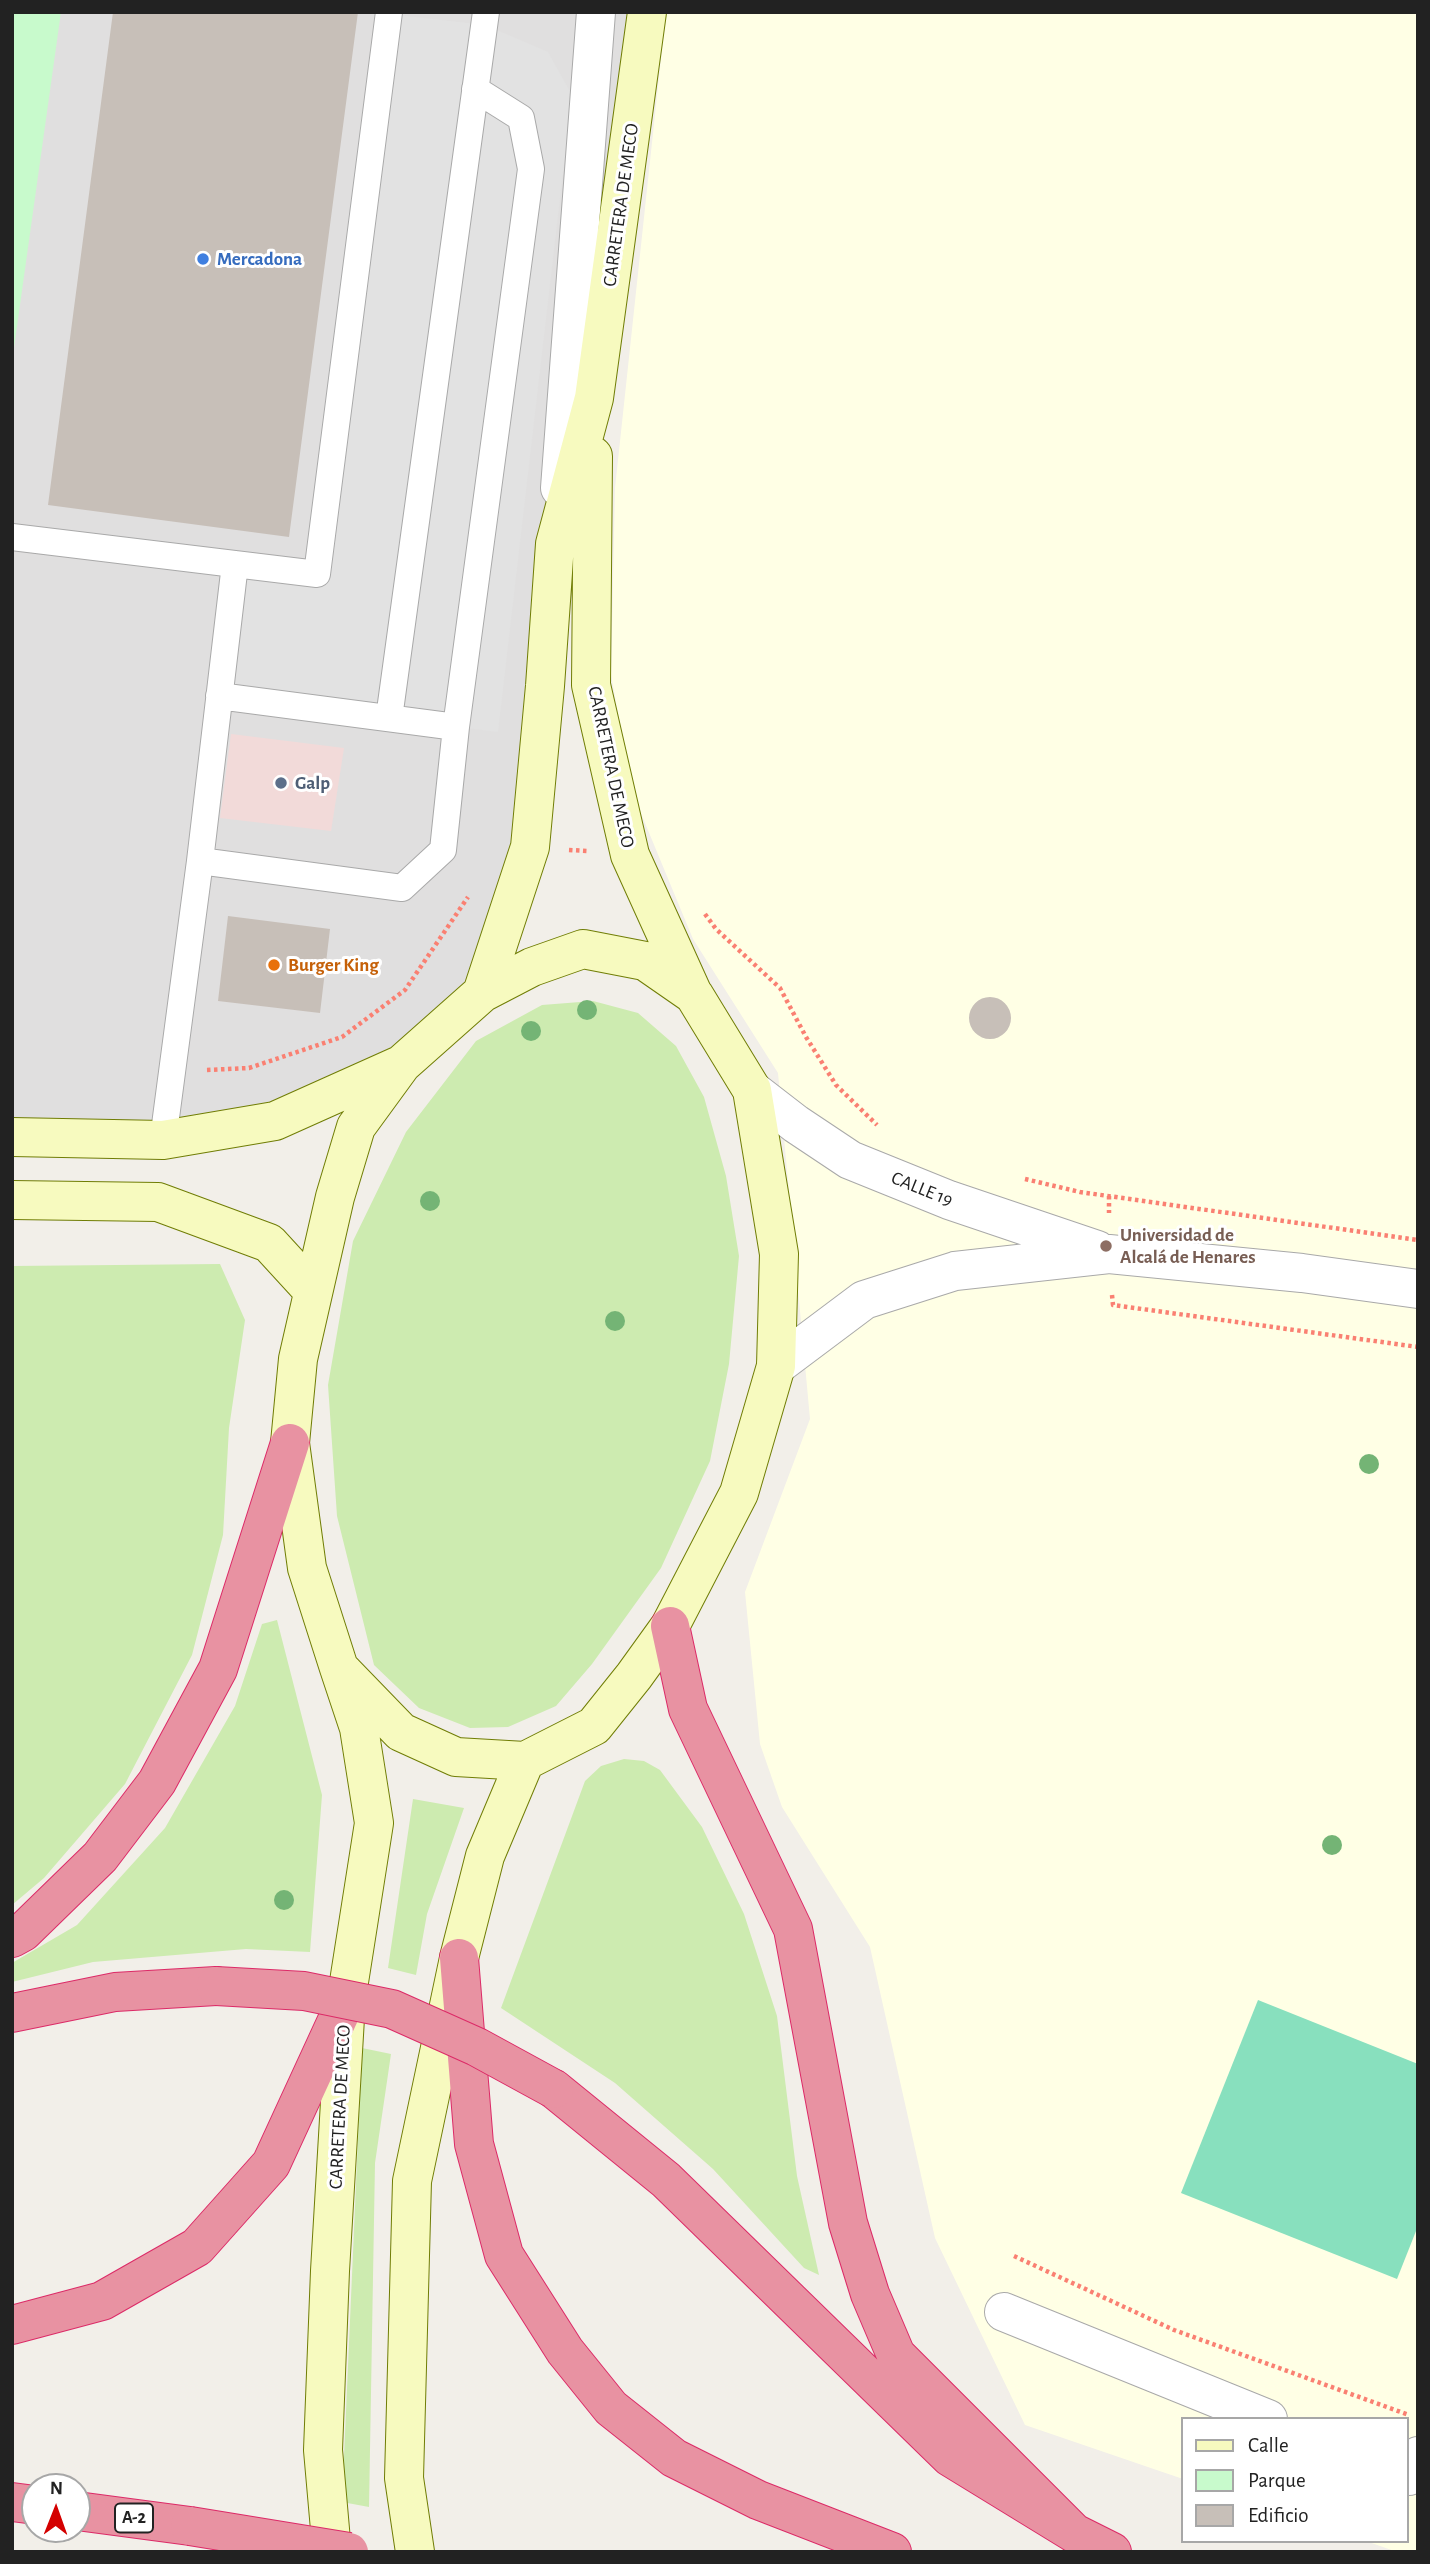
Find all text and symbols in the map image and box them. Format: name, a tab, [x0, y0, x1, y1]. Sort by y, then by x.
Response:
street label: CARRETERA DE MECO	[598, 122, 644, 288]
place label: Mercadona	[217, 248, 302, 270]
marker: Mercadona	[195, 251, 211, 267]
street label: CARRETERA DE MECO	[583, 684, 639, 850]
place label: Galp	[295, 772, 330, 794]
marker: Galp	[273, 775, 289, 791]
place label: Burger King	[288, 954, 379, 976]
marker: Burger King	[266, 957, 282, 973]
street label: CALLE 19	[888, 1166, 956, 1212]
place label: Universidad de Alcalá de Henares	[1120, 1224, 1255, 1268]
marker: Universidad de Alcalá de Henares	[1098, 1238, 1114, 1254]
street label: CARRETERA DE MECO	[324, 2024, 356, 2190]
legend	[1182, 2417, 1409, 2543]
text: Calle	[1248, 2435, 1289, 2456]
text: Parque	[1248, 2470, 1306, 2491]
north arrow	[21, 2473, 91, 2543]
text: N	[50, 2479, 63, 2498]
road number: A-2	[115, 2504, 153, 2532]
text: Edificio	[1248, 2505, 1309, 2526]

